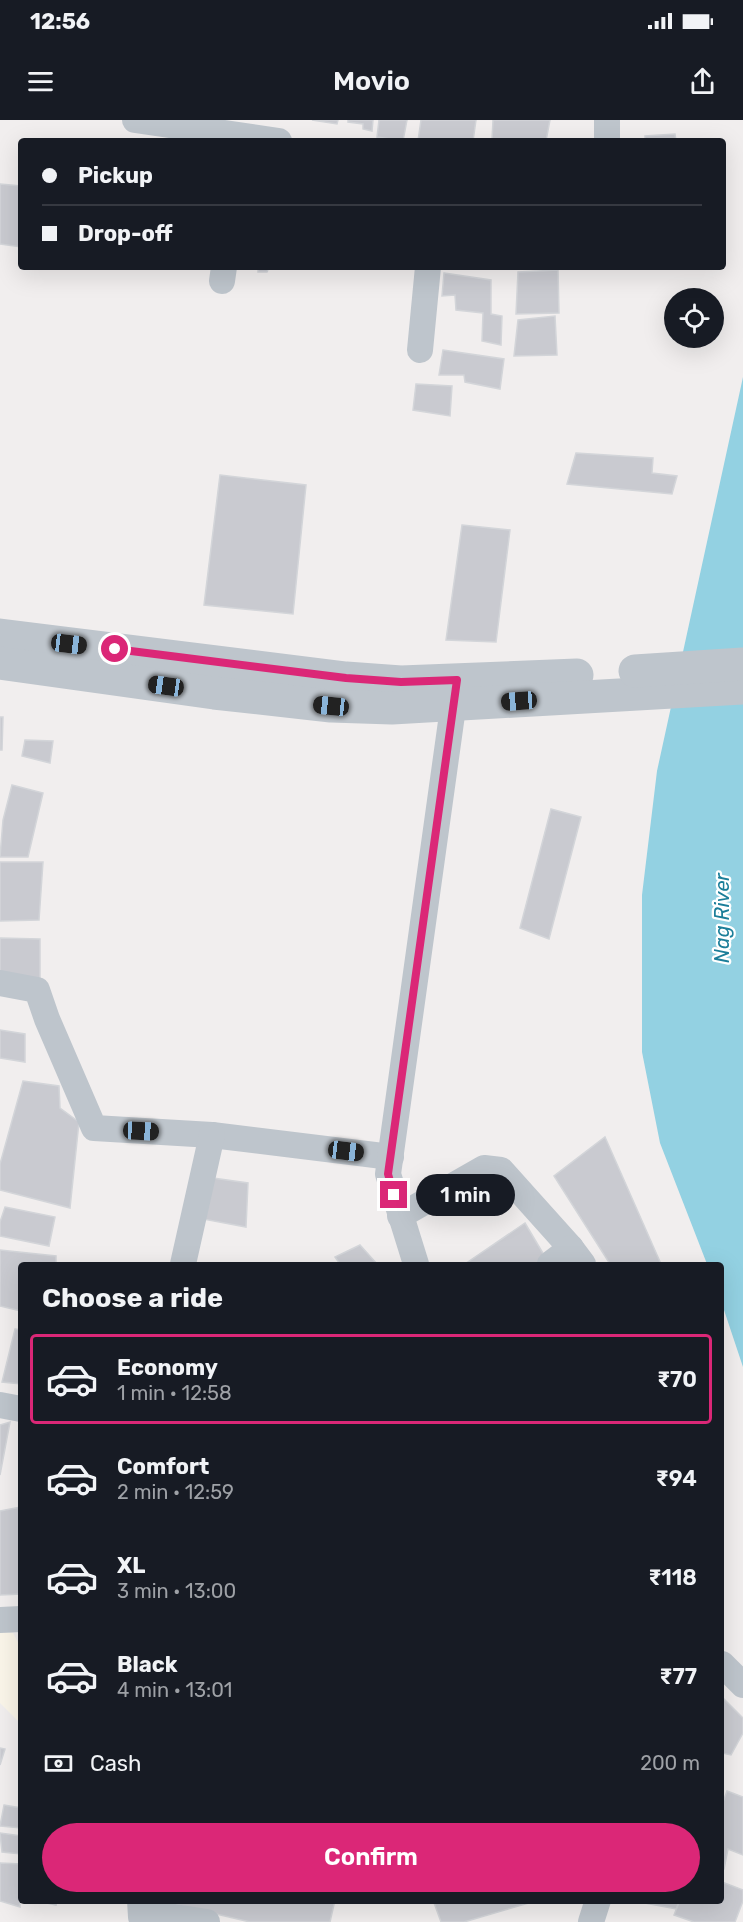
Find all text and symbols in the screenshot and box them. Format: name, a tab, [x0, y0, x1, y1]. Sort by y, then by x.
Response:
text: 12:56	[30, 8, 90, 35]
icon: menu	[24, 65, 57, 98]
text: Movio	[333, 65, 410, 97]
icon: share	[686, 65, 719, 98]
text: Pickup	[78, 162, 153, 189]
text: Drop-off	[78, 220, 173, 247]
map controls	[664, 288, 724, 348]
button: locate	[664, 288, 724, 348]
car	[50, 633, 88, 655]
route start	[101, 635, 128, 662]
car	[147, 675, 185, 697]
car	[500, 691, 538, 711]
car	[312, 695, 350, 717]
water label: Nag River	[710, 872, 734, 963]
car	[123, 1121, 159, 1141]
car	[327, 1140, 365, 1162]
callout: 1 min	[415, 1174, 514, 1216]
route end	[380, 1181, 407, 1208]
text: 1 min	[440, 1183, 491, 1207]
text: Choose a ride	[42, 1282, 223, 1314]
icon: car	[45, 1352, 99, 1406]
text: Economy	[117, 1354, 218, 1381]
text: ₹70	[657, 1366, 697, 1393]
text: 1 min · 12:58	[117, 1381, 232, 1405]
icon: car	[45, 1451, 99, 1505]
text: Comfort	[117, 1453, 209, 1480]
text: ₹94	[656, 1465, 697, 1492]
text: 2 min · 12:59	[117, 1480, 234, 1504]
icon: car	[45, 1550, 99, 1604]
text: XL	[117, 1552, 145, 1579]
text: ₹118	[648, 1564, 697, 1591]
text: 3 min · 13:00	[117, 1579, 236, 1603]
icon: car	[45, 1649, 99, 1703]
text: Black	[117, 1651, 178, 1678]
text: ₹77	[659, 1663, 697, 1690]
text: 4 min · 13:01	[117, 1678, 232, 1702]
icon: cash	[42, 1747, 75, 1780]
text: Cash	[90, 1750, 141, 1777]
text: 200 m	[640, 1751, 700, 1775]
button: Confirm	[42, 1823, 700, 1892]

